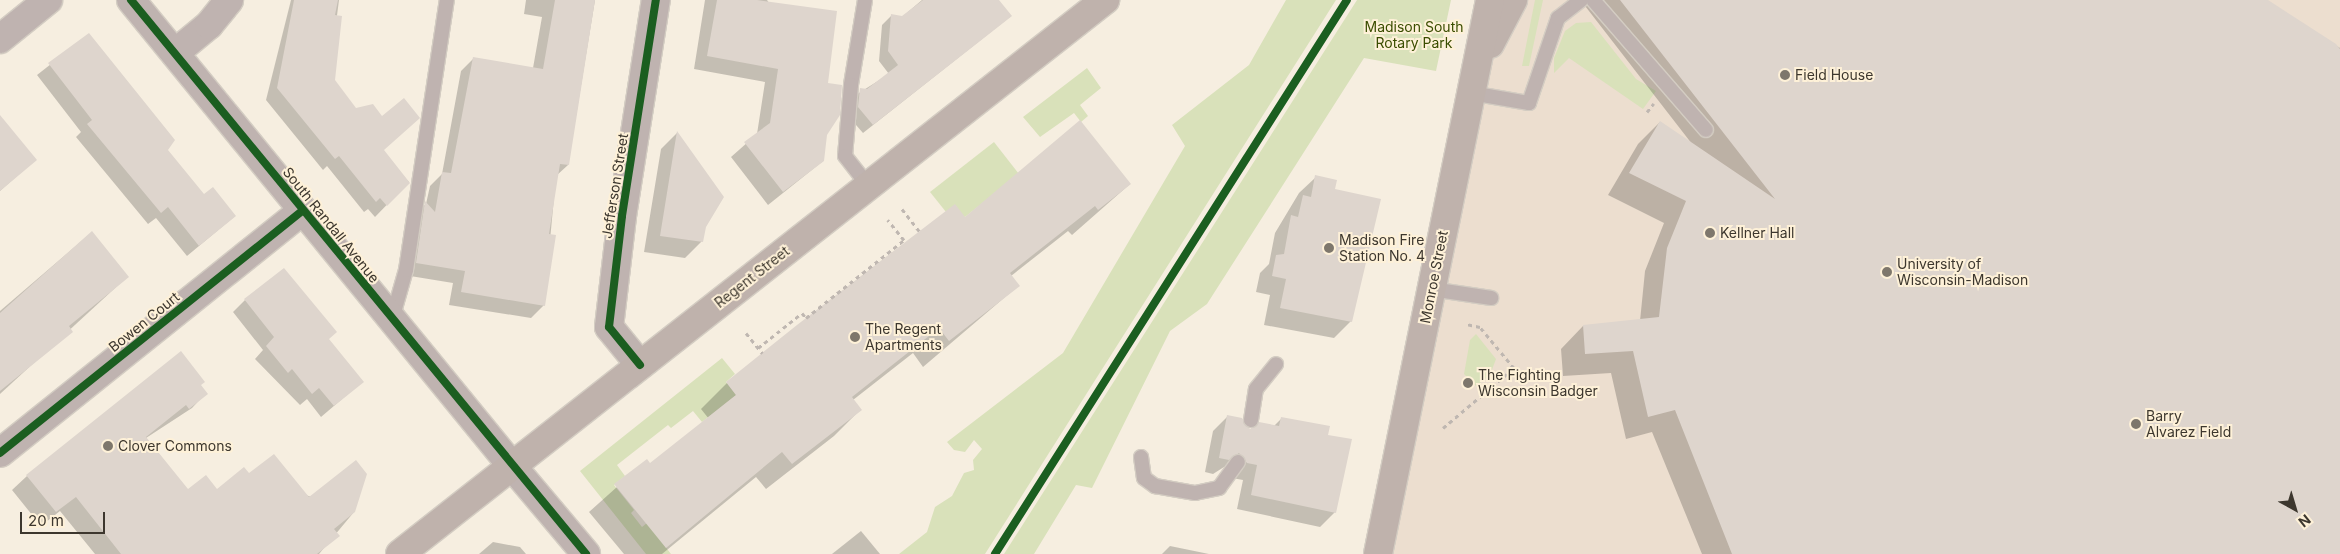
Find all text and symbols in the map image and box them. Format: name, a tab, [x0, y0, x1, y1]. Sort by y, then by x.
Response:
park label: Madison South Rotary Park	[1365, 19, 1463, 52]
place label: Field House	[1795, 67, 1873, 83]
marker: Field House	[1779, 69, 1791, 81]
street label: Jefferson Street	[598, 132, 632, 240]
street label: South Randall Avenue	[279, 164, 383, 286]
place label: Kellner Hall	[1720, 225, 1794, 241]
marker: Kellner Hall	[1704, 227, 1716, 239]
street label: Monroe Street	[1417, 229, 1451, 325]
place label: Madison Fire Station No. 4	[1339, 232, 1425, 264]
marker: Madison Fire Station No. 4	[1323, 242, 1335, 254]
street label: Regent Street	[711, 243, 793, 311]
place label: University of Wisconsin-Madison	[1897, 256, 2028, 288]
marker: University of Wisconsin-Madison	[1881, 266, 1893, 278]
street label: Bowen Court	[105, 288, 183, 356]
place label: The Regent Apartments	[865, 321, 942, 354]
marker: The Regent Apartments	[849, 331, 861, 343]
place label: The Fighting Wisconsin Badger	[1478, 367, 1598, 400]
marker: The Fighting Wisconsin Badger	[1462, 377, 1474, 389]
place label: Barry Alvarez Field	[2146, 408, 2231, 441]
marker: Barry Alvarez Field	[2130, 418, 2142, 430]
place label: Clover Commons	[118, 438, 232, 454]
marker: Clover Commons	[102, 440, 114, 452]
north arrow	[2270, 484, 2320, 534]
scale bar	[22, 502, 108, 534]
text: 20 m	[28, 511, 64, 530]
text: N	[2295, 511, 2314, 531]

